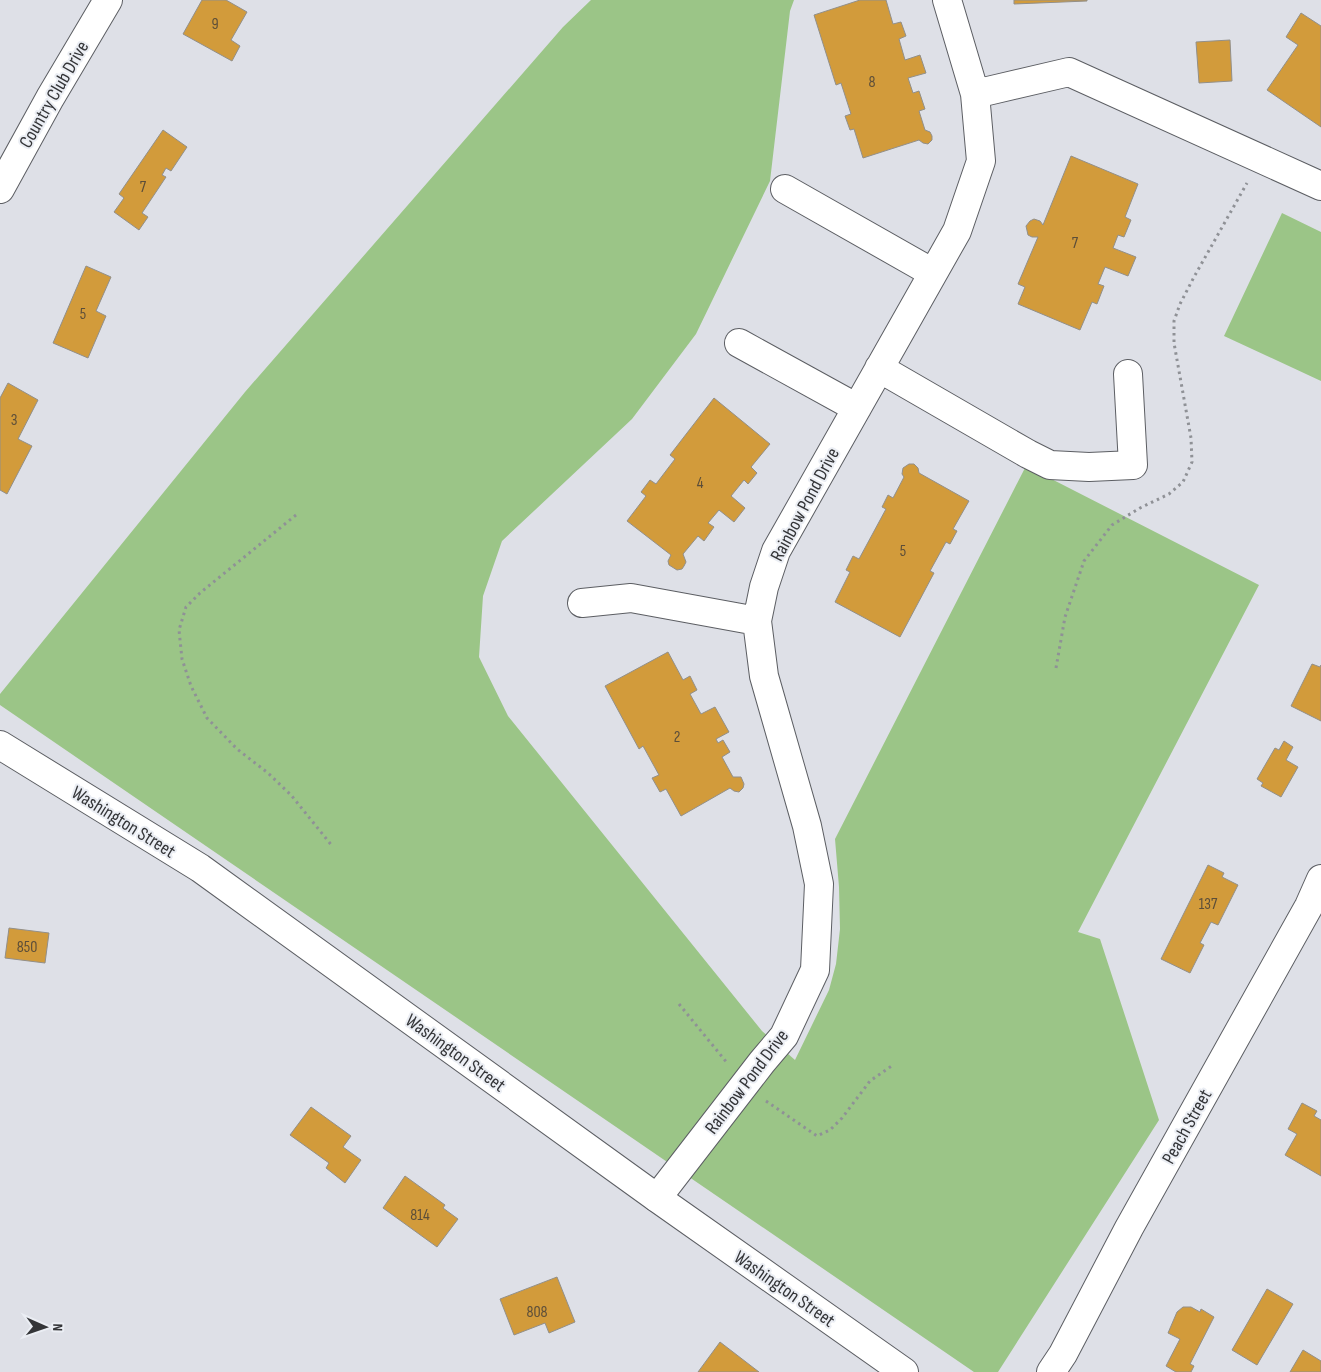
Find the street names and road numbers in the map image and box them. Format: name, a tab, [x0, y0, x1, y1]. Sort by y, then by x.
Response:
street label: Country Club Drive	[14, 37, 94, 152]
street label: Rainbow Pond Drive	[766, 444, 845, 565]
street label: Washington Street	[67, 781, 180, 863]
street label: Washington Street	[401, 1009, 510, 1097]
street label: Rainbow Pond Drive	[700, 1025, 794, 1139]
street label: Peach Street	[1157, 1085, 1217, 1168]
street label: Washington Street	[729, 1246, 839, 1333]

